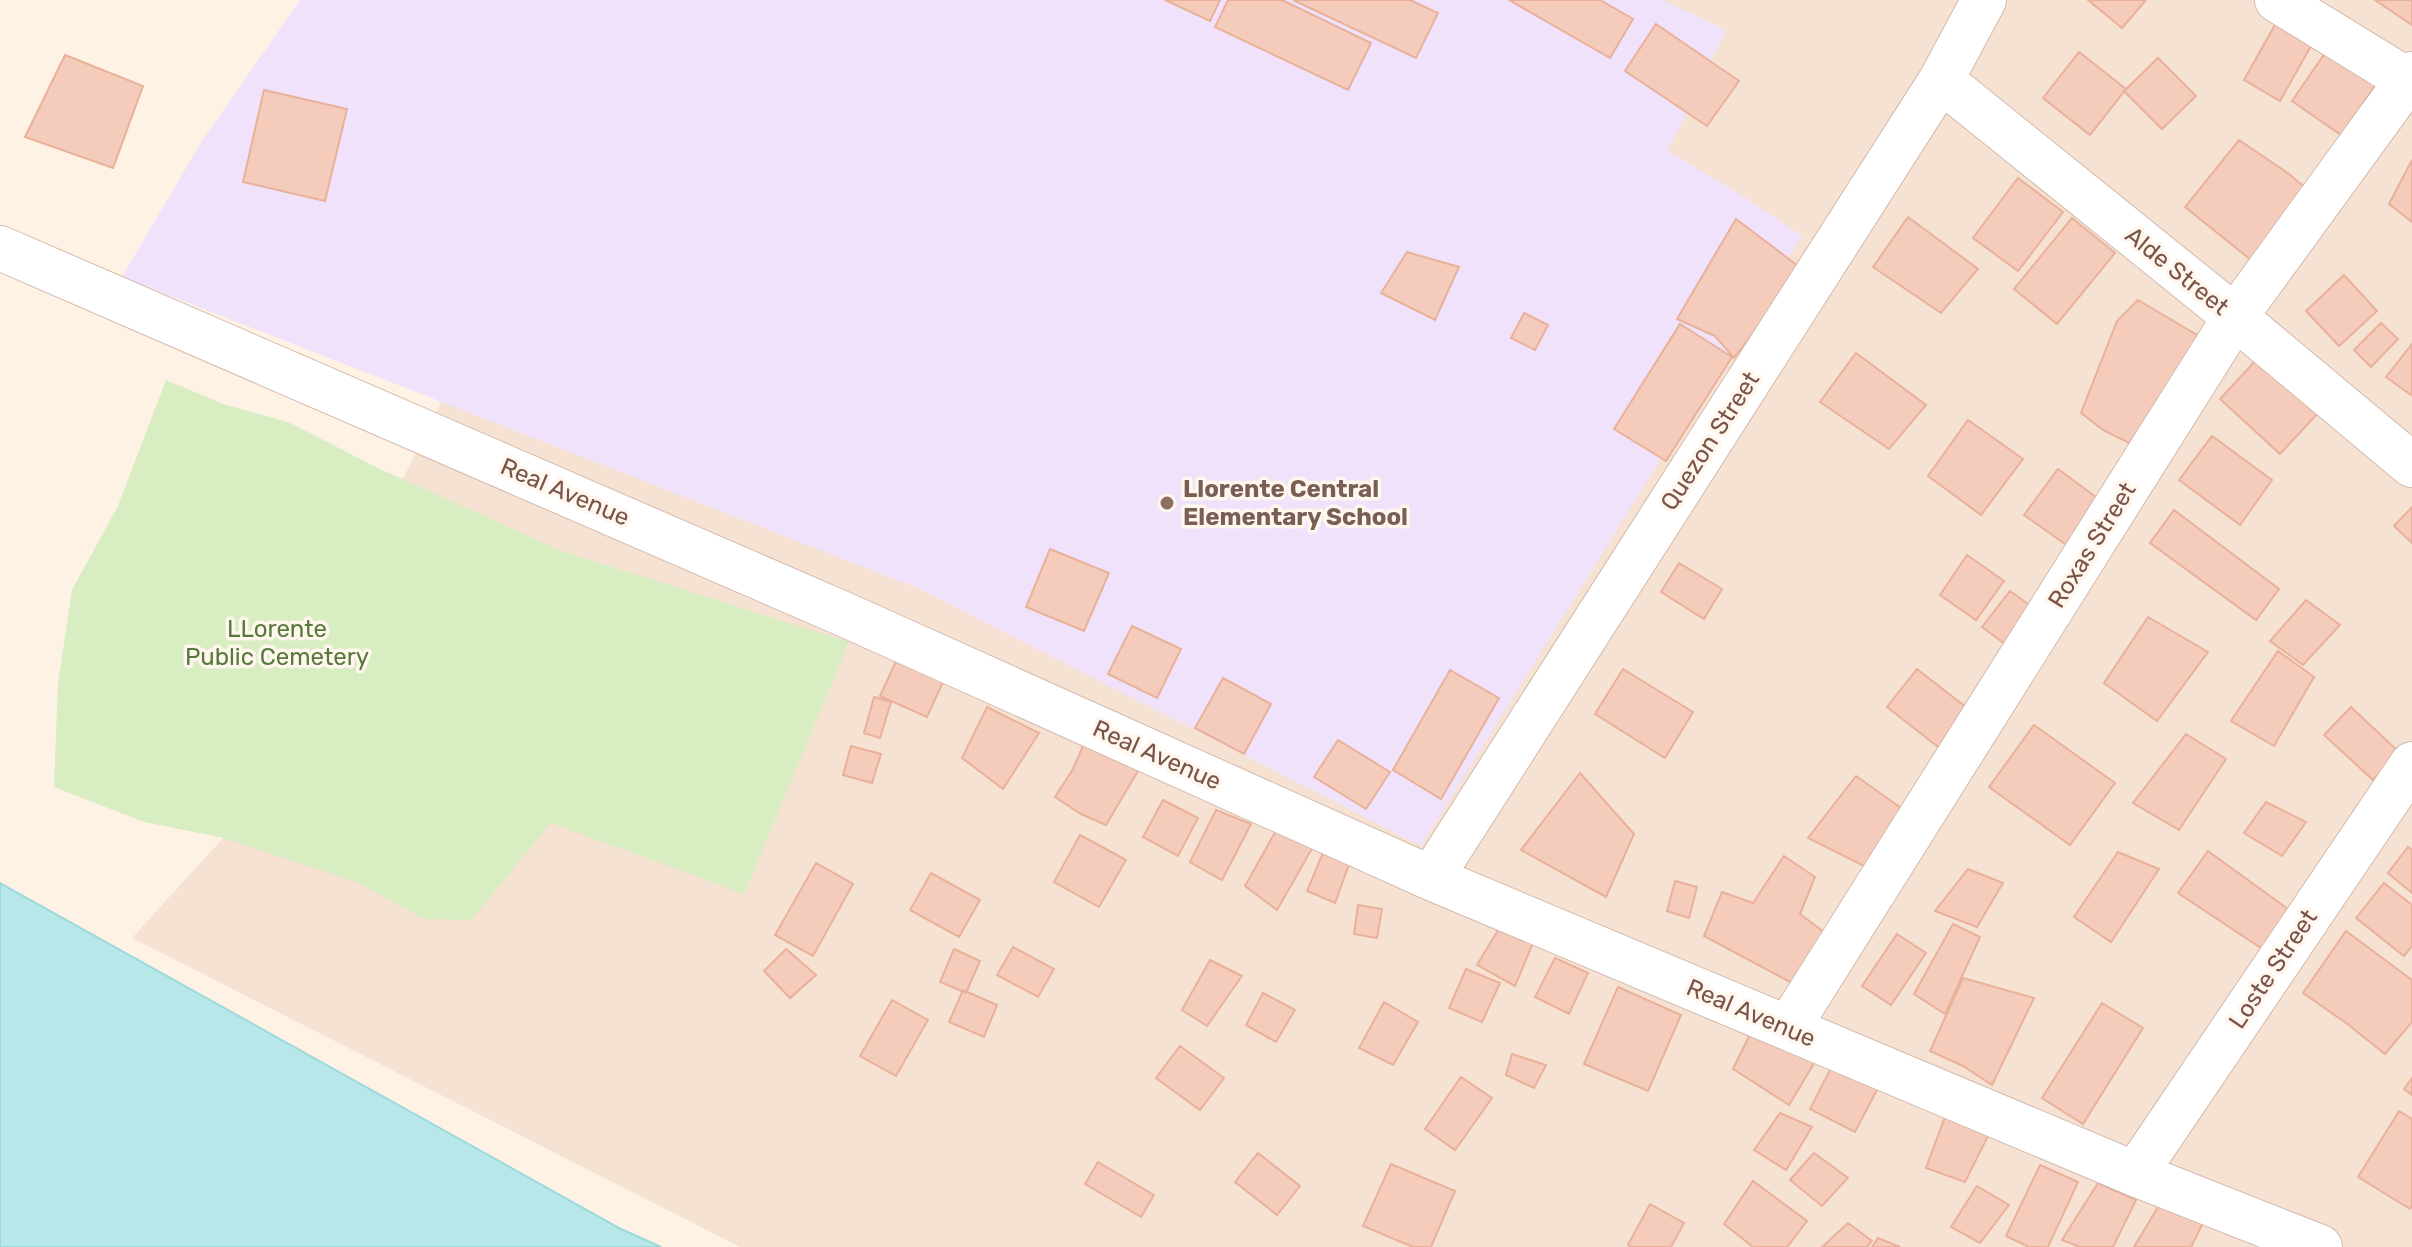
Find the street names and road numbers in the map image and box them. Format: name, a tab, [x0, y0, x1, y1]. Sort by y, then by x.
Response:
street label: Alde Street	[2120, 221, 2234, 321]
street label: Quezon Street	[1655, 366, 1765, 516]
street label: Real Avenue	[496, 452, 634, 532]
street label: Roxas Street	[2042, 477, 2142, 613]
street label: Real Avenue	[1089, 714, 1225, 796]
street label: Loste Street	[2223, 904, 2323, 1034]
street label: Real Avenue	[1682, 973, 1820, 1053]

